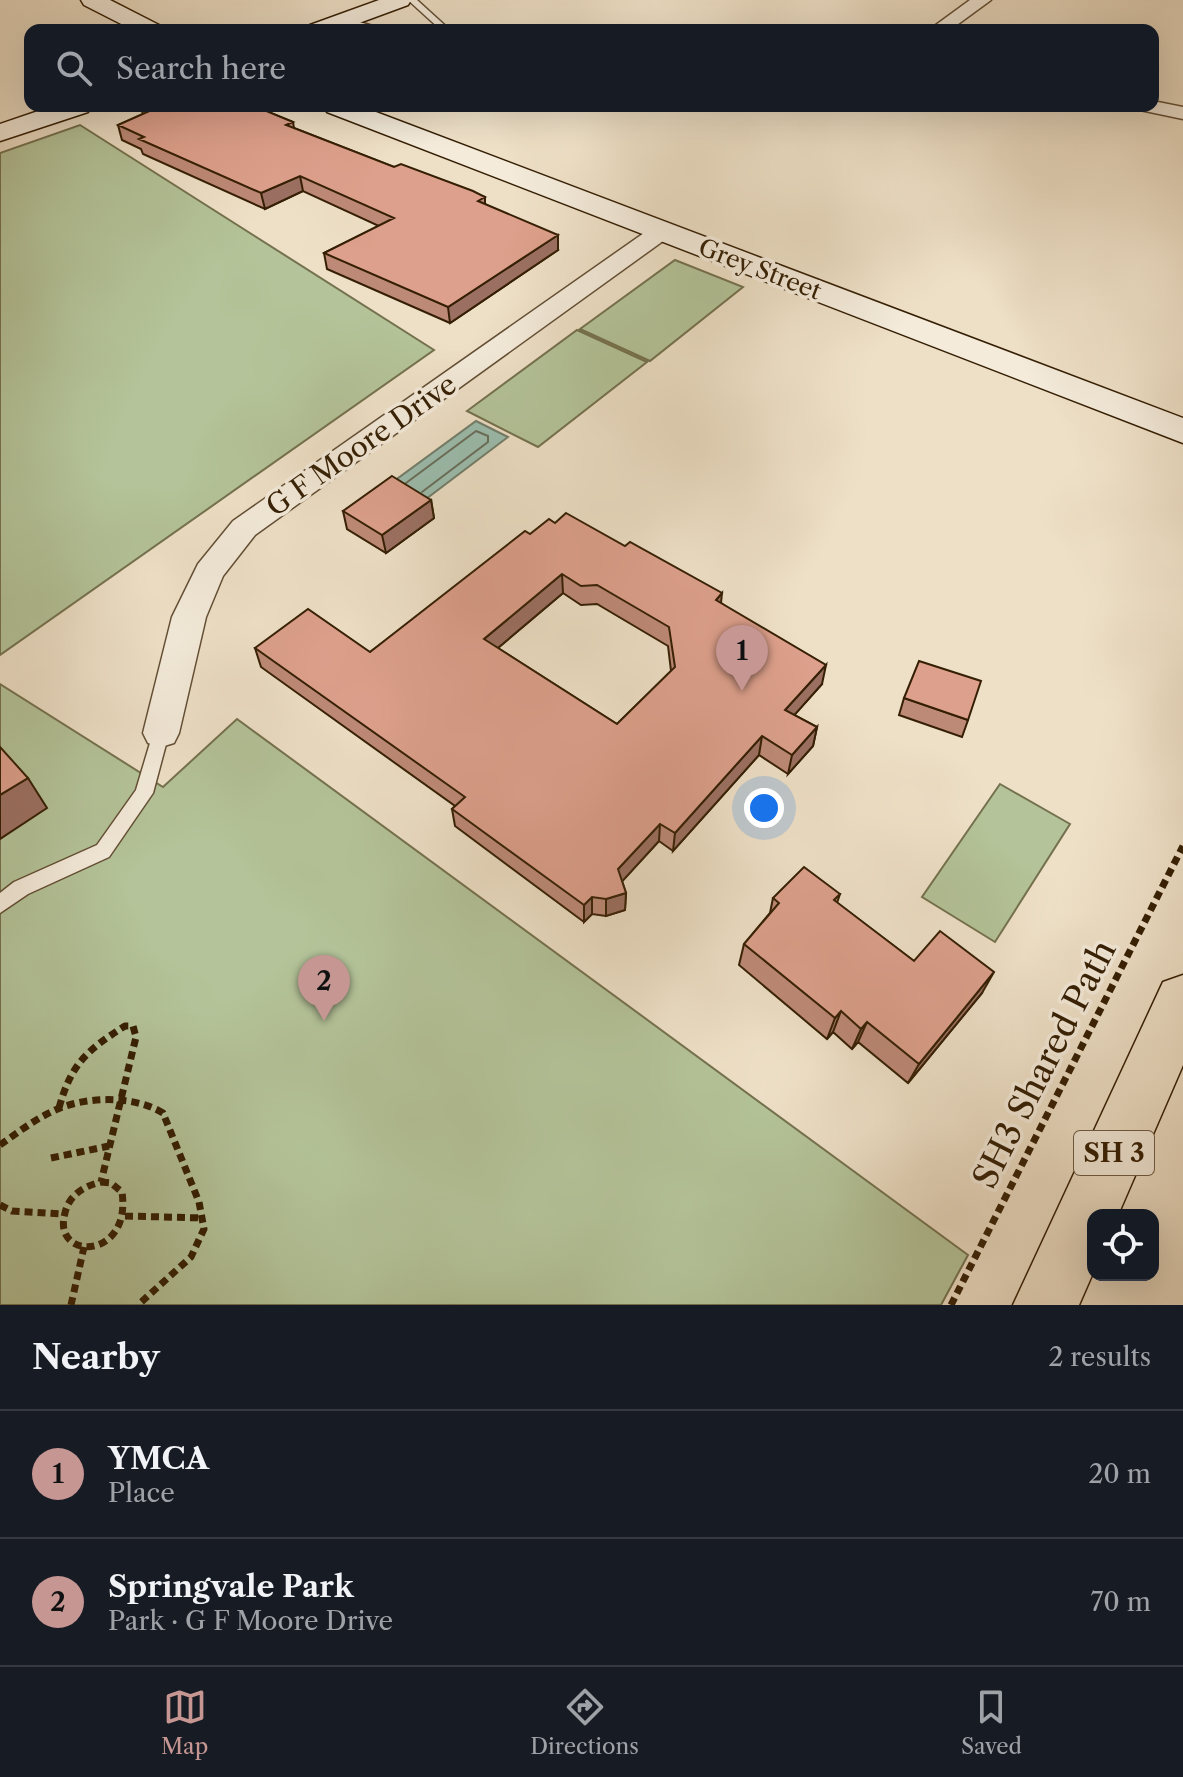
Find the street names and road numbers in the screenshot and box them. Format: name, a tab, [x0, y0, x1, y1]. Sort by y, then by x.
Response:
street label: Grey Street	[695, 232, 826, 306]
street label: G F Moore Drive	[260, 367, 462, 523]
street label: SH3 Shared Path	[963, 933, 1125, 1195]
road number: SH 3	[1074, 1131, 1154, 1175]

